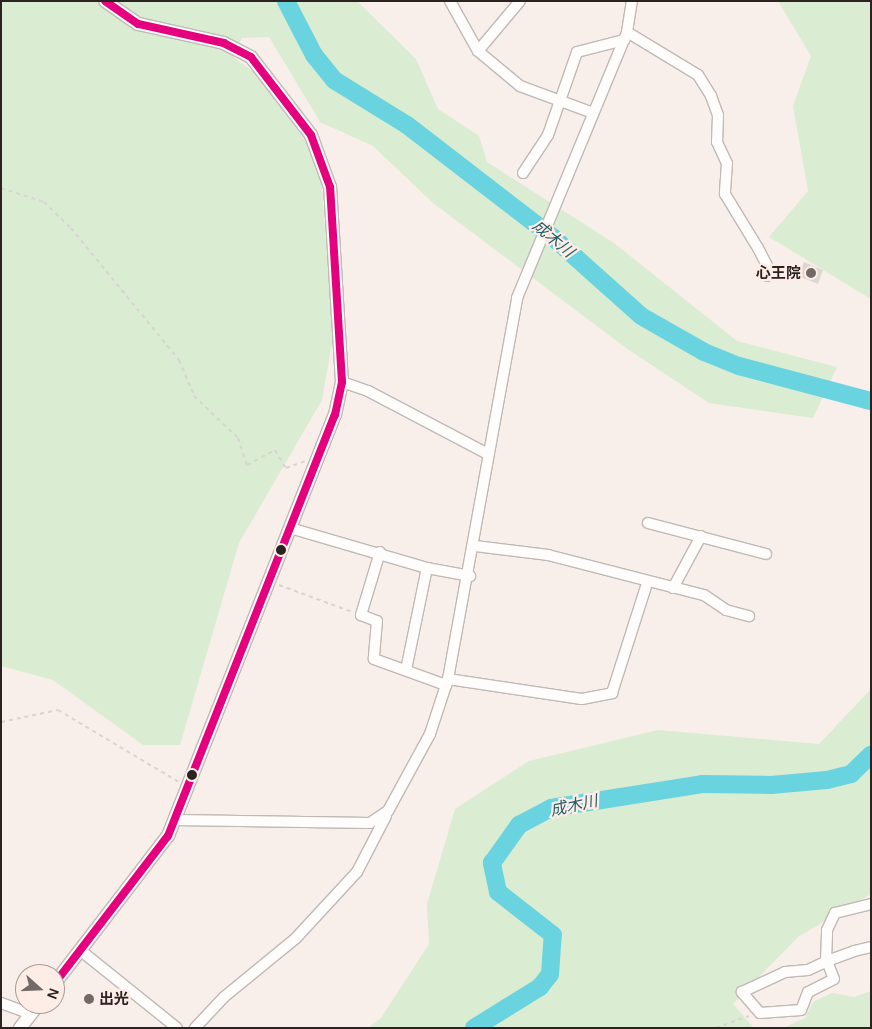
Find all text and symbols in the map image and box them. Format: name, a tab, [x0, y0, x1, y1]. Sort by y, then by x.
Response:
water label: 成木川	[528, 216, 578, 262]
place label: 心王院	[756, 264, 801, 282]
marker: 心王院	[805, 267, 817, 279]
unlabelled marker	[276, 545, 286, 555]
unlabelled marker	[187, 770, 197, 780]
water label: 成木川	[549, 792, 599, 820]
north arrow	[15, 964, 65, 1014]
text: N	[44, 986, 62, 1001]
place label: 出光	[99, 990, 129, 1008]
marker: 出光	[83, 993, 95, 1005]

